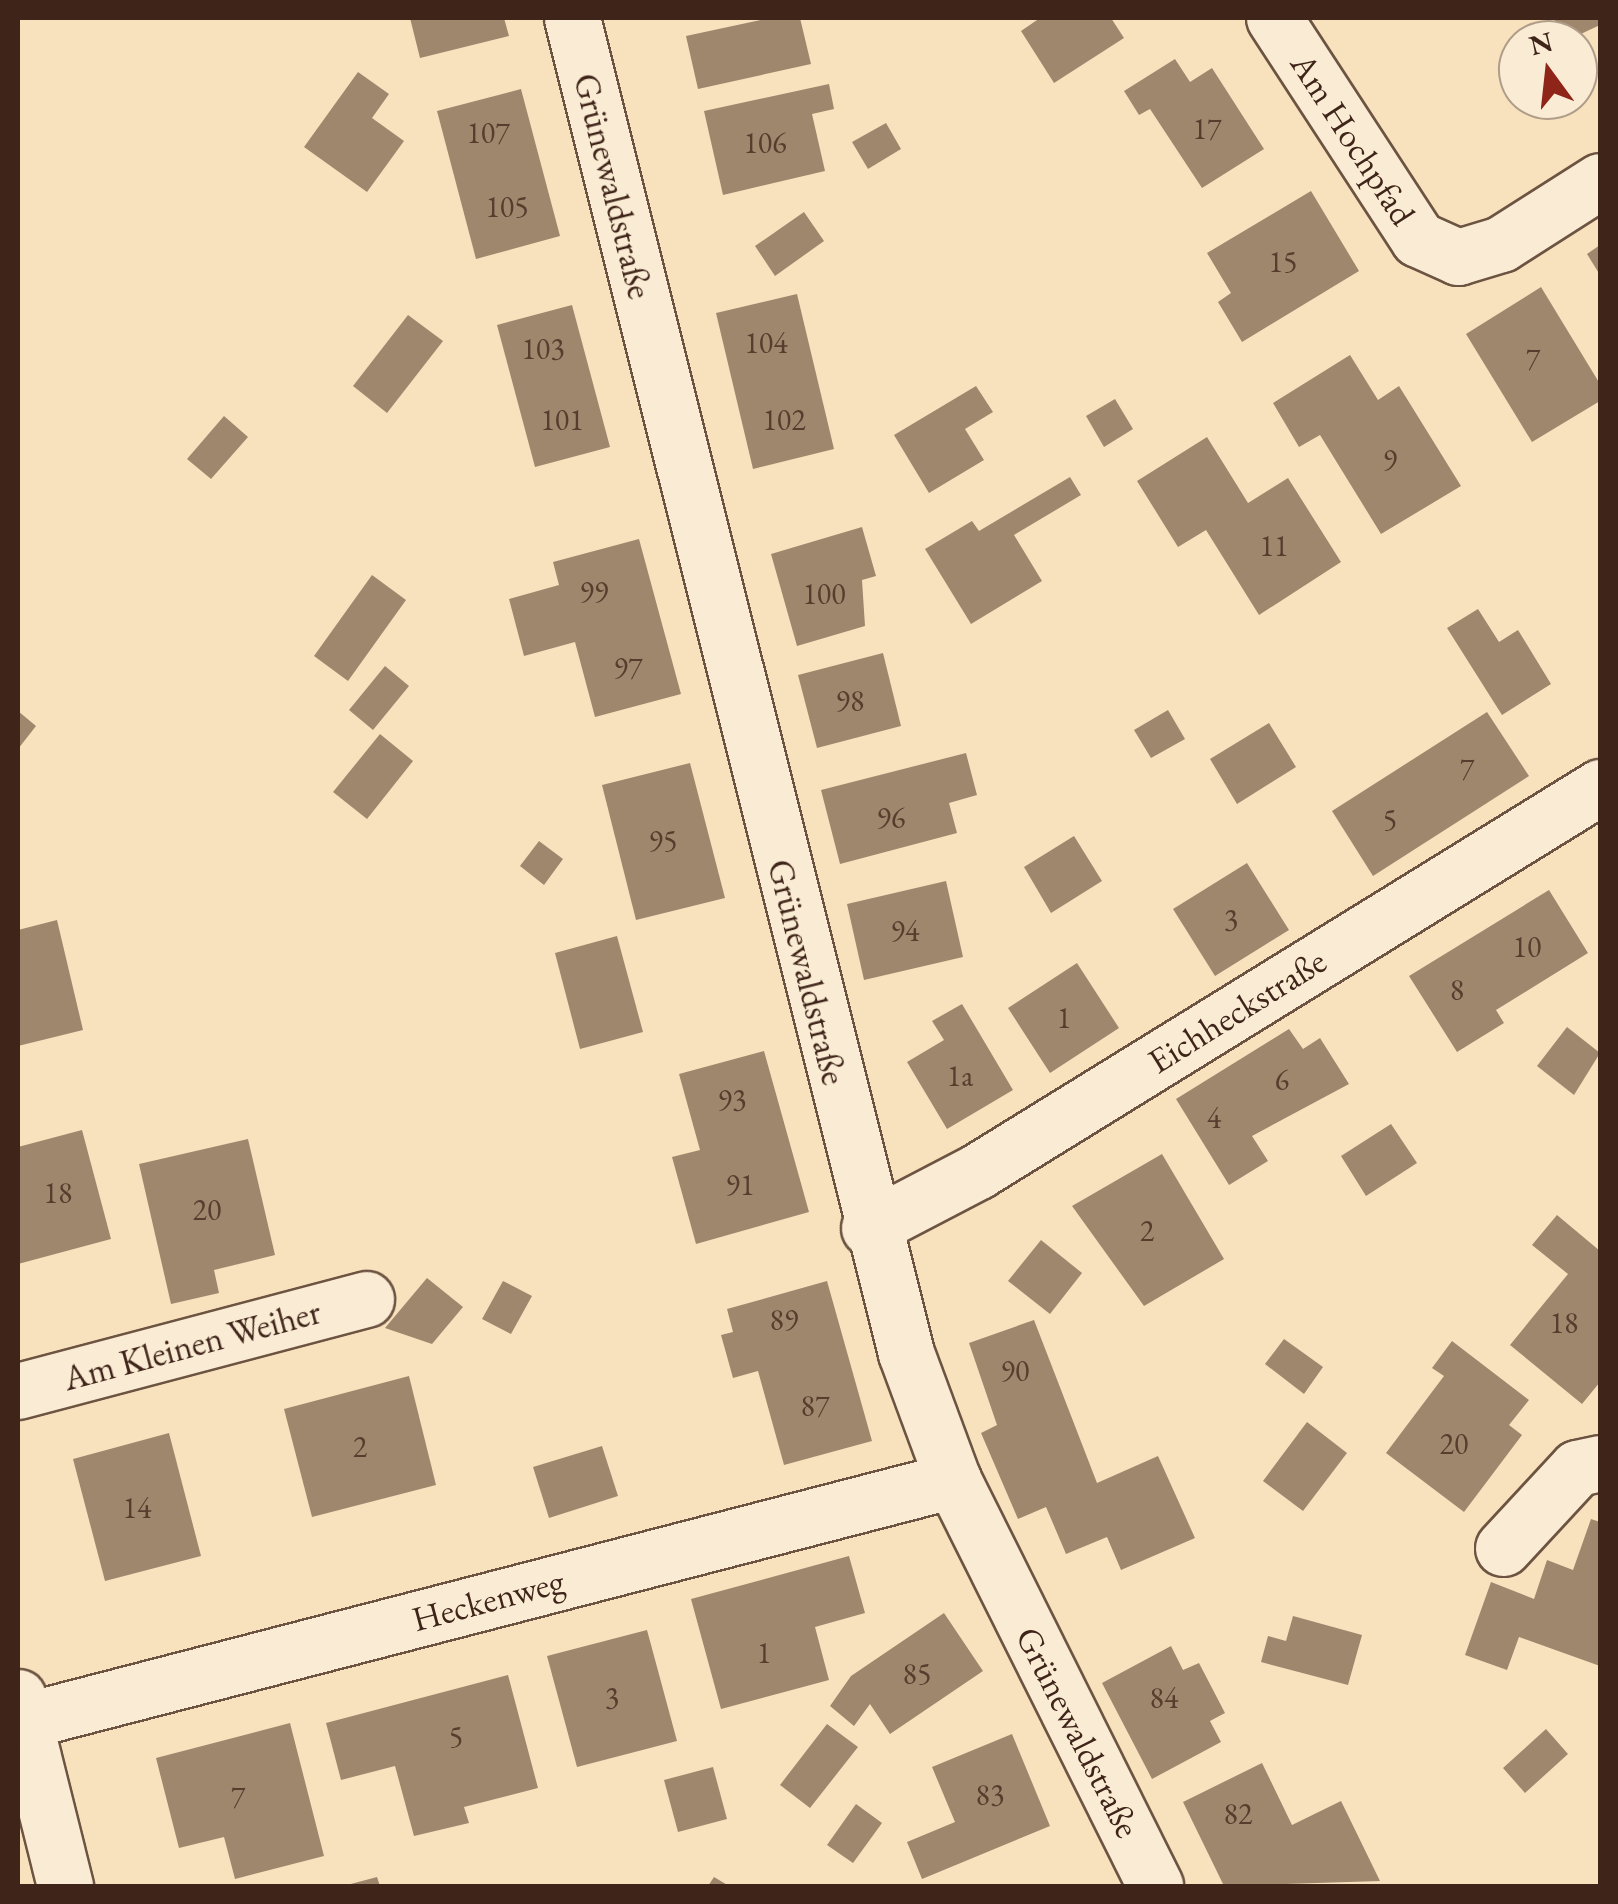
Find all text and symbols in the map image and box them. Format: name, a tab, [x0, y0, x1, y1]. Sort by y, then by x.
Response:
north arrow	[1498, 20, 1598, 120]
text: N	[1525, 23, 1556, 63]
street label: Am Hochpfad	[1282, 45, 1424, 233]
street label: Grünewaldstraße	[565, 69, 661, 303]
house number: 17	[1193, 111, 1221, 147]
house number: 107	[466, 115, 510, 151]
house number: 106	[743, 125, 787, 161]
house number: 105	[485, 189, 529, 225]
house number: 15	[1269, 244, 1297, 280]
house number: 104	[744, 325, 788, 361]
house number: 103	[521, 331, 565, 367]
house number: 7	[1526, 341, 1540, 377]
house number: 101	[540, 402, 584, 438]
house number: 102	[762, 402, 806, 438]
house number: 9	[1383, 442, 1397, 478]
house number: 11	[1260, 528, 1288, 564]
house number: 99	[580, 574, 608, 610]
house number: 100	[802, 576, 846, 612]
house number: 97	[614, 650, 642, 686]
house number: 98	[836, 683, 864, 719]
house number: 7	[1460, 751, 1474, 787]
house number: 96	[877, 800, 905, 836]
house number: 5	[1383, 802, 1397, 838]
house number: 95	[649, 823, 677, 859]
street label: Grünewaldstraße	[759, 855, 855, 1089]
house number: 3	[1224, 902, 1238, 938]
house number: 94	[891, 913, 919, 949]
house number: 10	[1513, 929, 1541, 965]
street label: Eichheckstraße	[1140, 940, 1334, 1082]
house number: 8	[1450, 972, 1464, 1008]
house number: 1	[1057, 1000, 1071, 1036]
house number: 1a	[947, 1058, 973, 1094]
house number: 6	[1275, 1062, 1289, 1098]
house number: 93	[718, 1082, 746, 1118]
house number: 4	[1207, 1100, 1221, 1136]
house number: 91	[726, 1167, 754, 1203]
house number: 18	[44, 1175, 72, 1211]
house number: 20	[193, 1192, 221, 1228]
house number: 2	[1140, 1213, 1154, 1249]
street label: Am Kleinen Weiher	[59, 1290, 325, 1400]
house number: 89	[770, 1302, 798, 1338]
house number: 18	[1550, 1305, 1578, 1341]
house number: 90	[1001, 1353, 1029, 1389]
house number: 87	[801, 1388, 829, 1424]
house number: 20	[1440, 1426, 1468, 1462]
house number: 2	[353, 1429, 367, 1465]
house number: 14	[123, 1490, 151, 1526]
street label: Heckenweg	[407, 1560, 569, 1640]
street label: Grünewaldstraße	[1007, 1620, 1149, 1844]
house number: 1	[757, 1635, 771, 1671]
house number: 85	[903, 1656, 931, 1692]
house number: 3	[605, 1680, 619, 1716]
house number: 84	[1150, 1680, 1178, 1716]
house number: 5	[449, 1719, 463, 1755]
house number: 83	[976, 1777, 1004, 1813]
house number: 7	[231, 1779, 245, 1815]
house number: 82	[1224, 1796, 1252, 1832]

